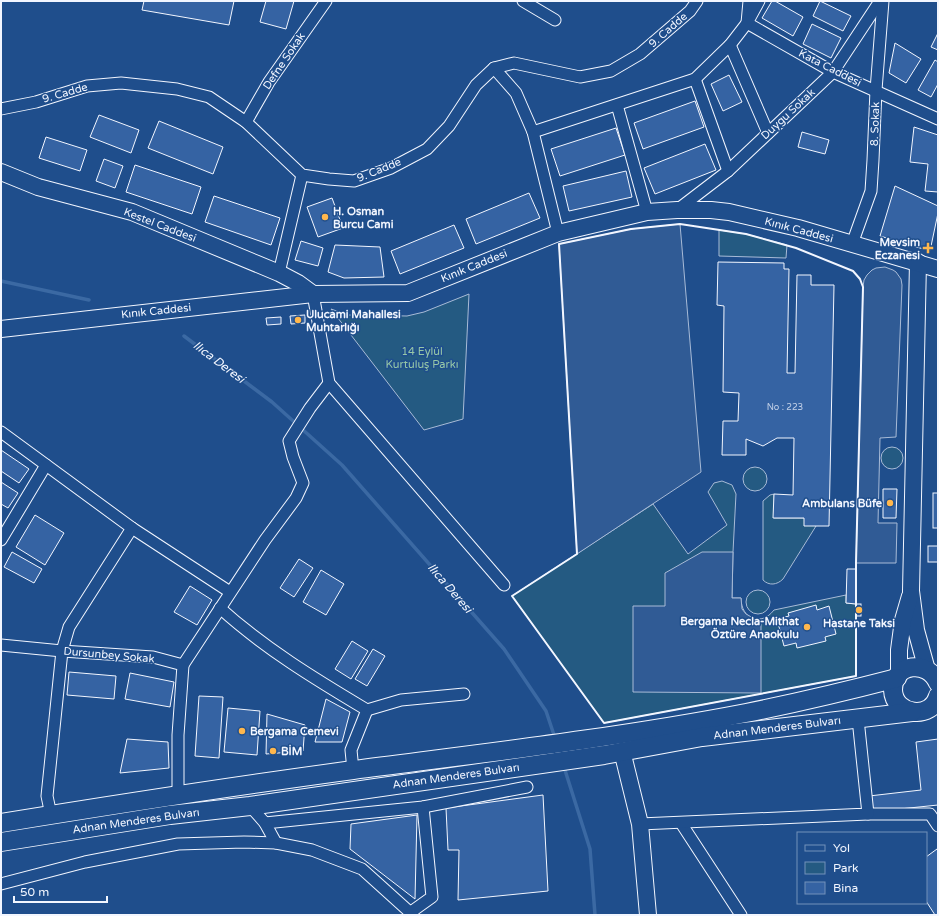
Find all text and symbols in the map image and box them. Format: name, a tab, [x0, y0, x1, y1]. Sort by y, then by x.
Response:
street label: 9. Cadde	[646, 10, 690, 50]
street label: Defne Sokak	[260, 30, 308, 92]
street label: Kata Caddesi	[796, 47, 864, 89]
street label: 9. Cadde	[41, 80, 89, 106]
street label: Duygu Sokak	[758, 86, 818, 142]
street label: 8. Sokak	[868, 102, 882, 146]
street label: 9. Cadde	[355, 155, 403, 185]
street label: Kestel Caddesi	[122, 205, 198, 245]
place label: H. Osman Burcu Cami	[333, 205, 394, 231]
marker: H. Osman Burcu Cami	[320, 212, 330, 222]
street label: Kınık Caddesi	[763, 215, 835, 245]
place label: Mevsim Eczanesi	[875, 236, 920, 262]
marker: Mevsim Eczanesi	[923, 243, 933, 253]
street label: Kınık Caddesi	[439, 247, 509, 285]
street label: Kınık Caddesi	[120, 301, 192, 321]
place label: Ulucami Mahallesi Muhtarlığı	[306, 308, 401, 335]
marker: Ulucami Mahallesi Muhtarlığı	[293, 315, 303, 325]
water label: Ilıca Deresi	[190, 338, 249, 387]
park label: 14 Eylül Kurtuluş Parkı	[386, 345, 459, 371]
house number: No : 223	[767, 402, 803, 413]
place label: Ambulans Büfe	[802, 497, 883, 510]
marker: Ambulans Büfe	[885, 498, 895, 508]
water label: Ilıca Deresi	[425, 560, 477, 617]
marker: Hastane Taksi	[854, 605, 864, 615]
place label: Bergama Necla-Mithat Öztüre Anaokulu	[680, 615, 800, 641]
place label: Hastane Taksi	[823, 617, 895, 630]
marker: Bergama Necla-Mithat Öztüre Anaokulu	[802, 622, 812, 632]
street label: Dursunbey Sokak	[63, 645, 155, 665]
street label: Adnan Menderes Bulvarı	[713, 714, 841, 742]
place label: Bergama Cemevi	[250, 725, 339, 739]
marker: Bergama Cemevi	[237, 726, 247, 736]
place label: BİM	[281, 744, 302, 758]
marker: BİM	[268, 746, 278, 756]
street label: Adnan Menderes Bulvarı	[392, 761, 520, 791]
street label: Adnan Menderes Bulvarı	[72, 806, 200, 836]
legend	[797, 832, 927, 904]
text: Yol	[833, 841, 850, 855]
text: Park	[833, 861, 859, 875]
scale bar	[14, 878, 107, 904]
text: Bina	[833, 881, 858, 895]
text: 50 m	[20, 885, 49, 899]

